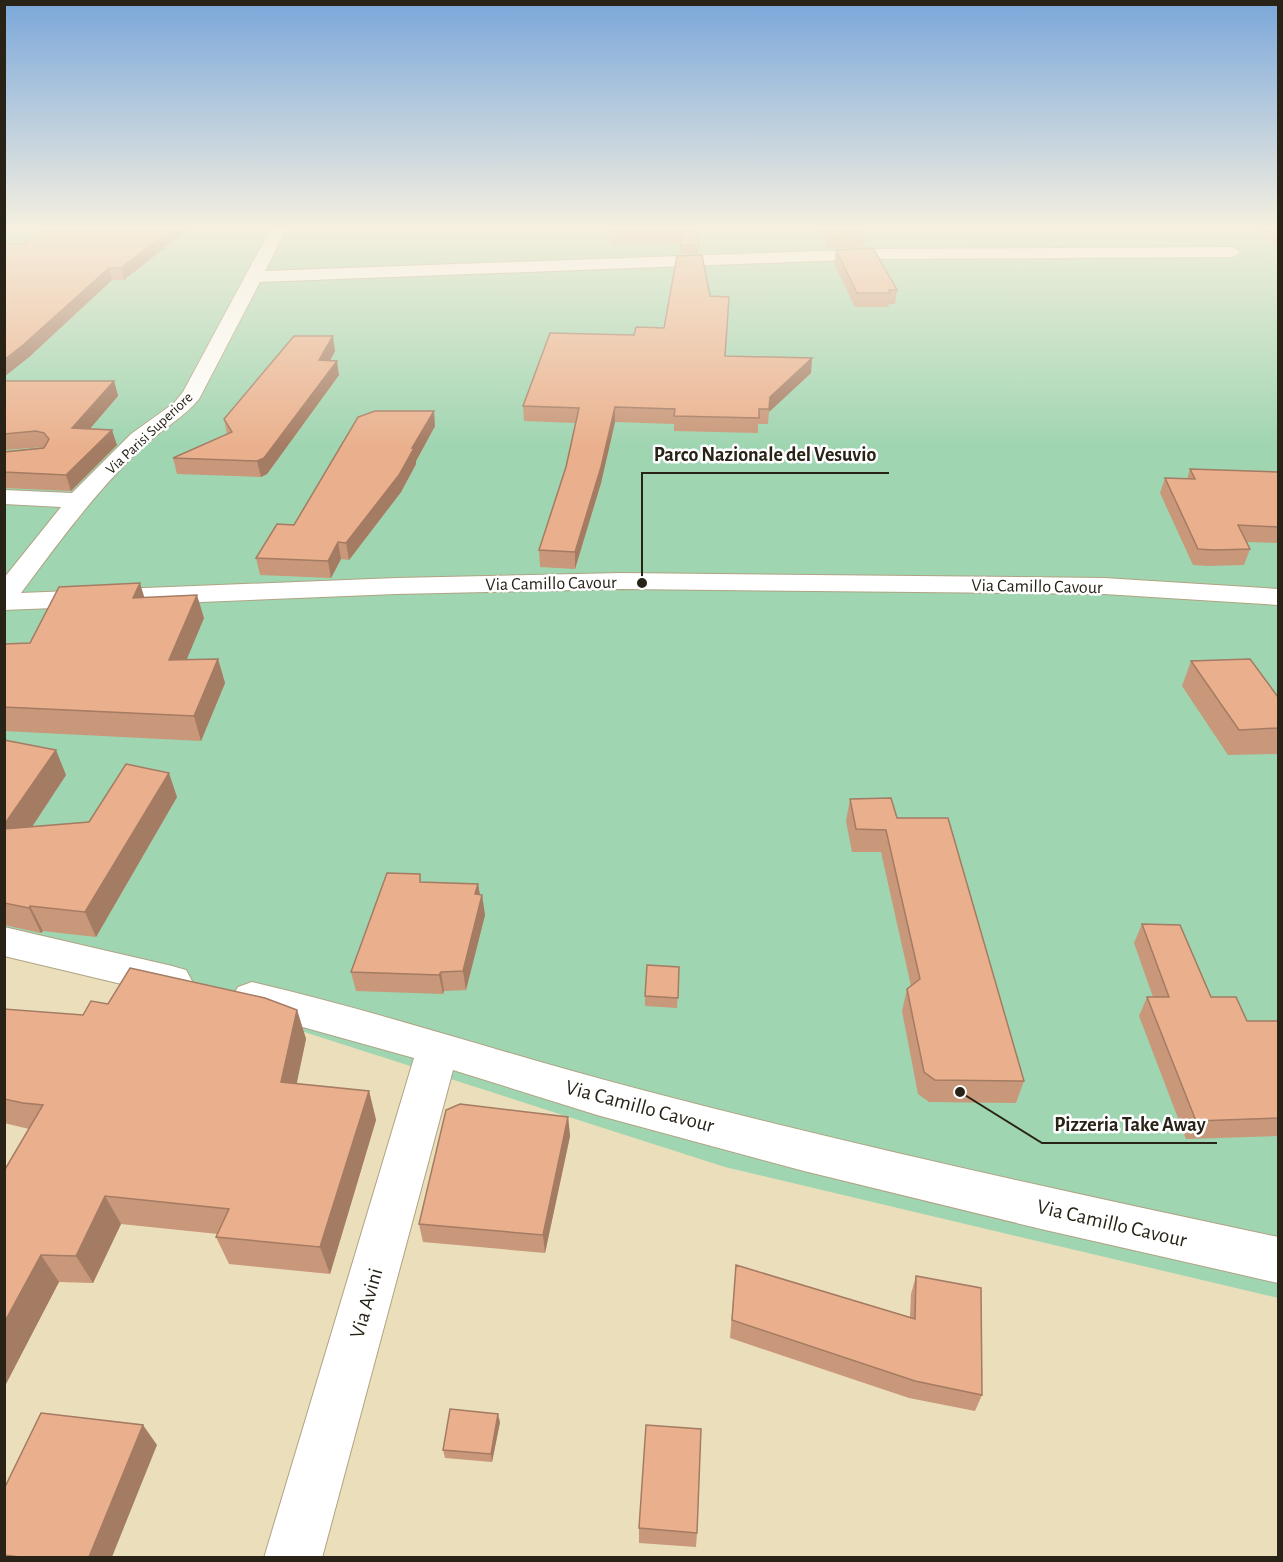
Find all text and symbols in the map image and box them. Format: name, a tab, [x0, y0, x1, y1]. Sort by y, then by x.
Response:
street label: Via Parisi Superiore	[103, 389, 196, 477]
callout: Parco Nazionale del Vesuvio	[642, 435, 889, 473]
text: Parco Nazionale del Vesuvio	[654, 445, 876, 465]
street label: Via Camillo Cavour	[485, 574, 617, 594]
street label: Via Camillo Cavour	[971, 577, 1103, 597]
street label: Via Camillo Cavour	[563, 1077, 717, 1136]
callout: Pizzeria Take Away	[1042, 1105, 1217, 1143]
text: Pizzeria Take Away	[1054, 1115, 1206, 1135]
street label: Via Camillo Cavour	[1035, 1196, 1189, 1251]
street label: Via Avini	[347, 1266, 386, 1341]

